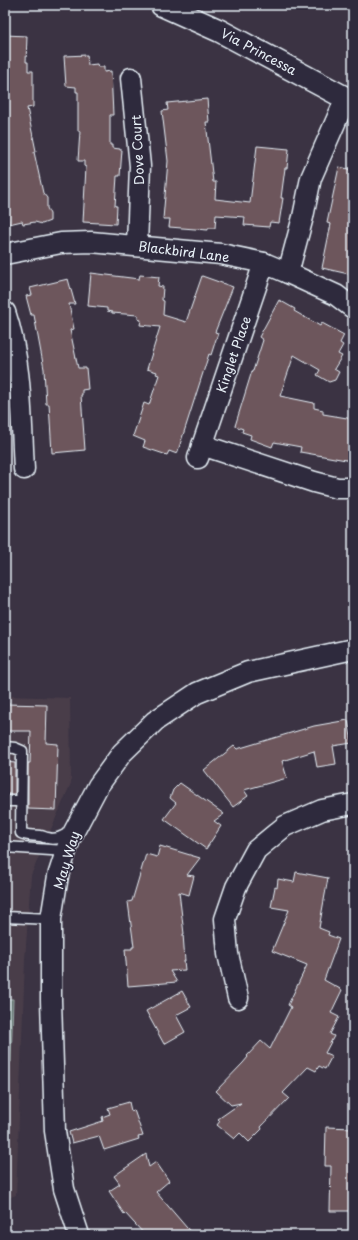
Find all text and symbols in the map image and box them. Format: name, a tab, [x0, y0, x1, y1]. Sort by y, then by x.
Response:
street label: Via Princessa	[218, 23, 301, 79]
street label: Dove Court	[126, 115, 148, 185]
street label: Blackbird Lane	[137, 236, 231, 266]
street label: Kinglet Place	[211, 313, 255, 395]
street label: May Way	[48, 829, 84, 891]

